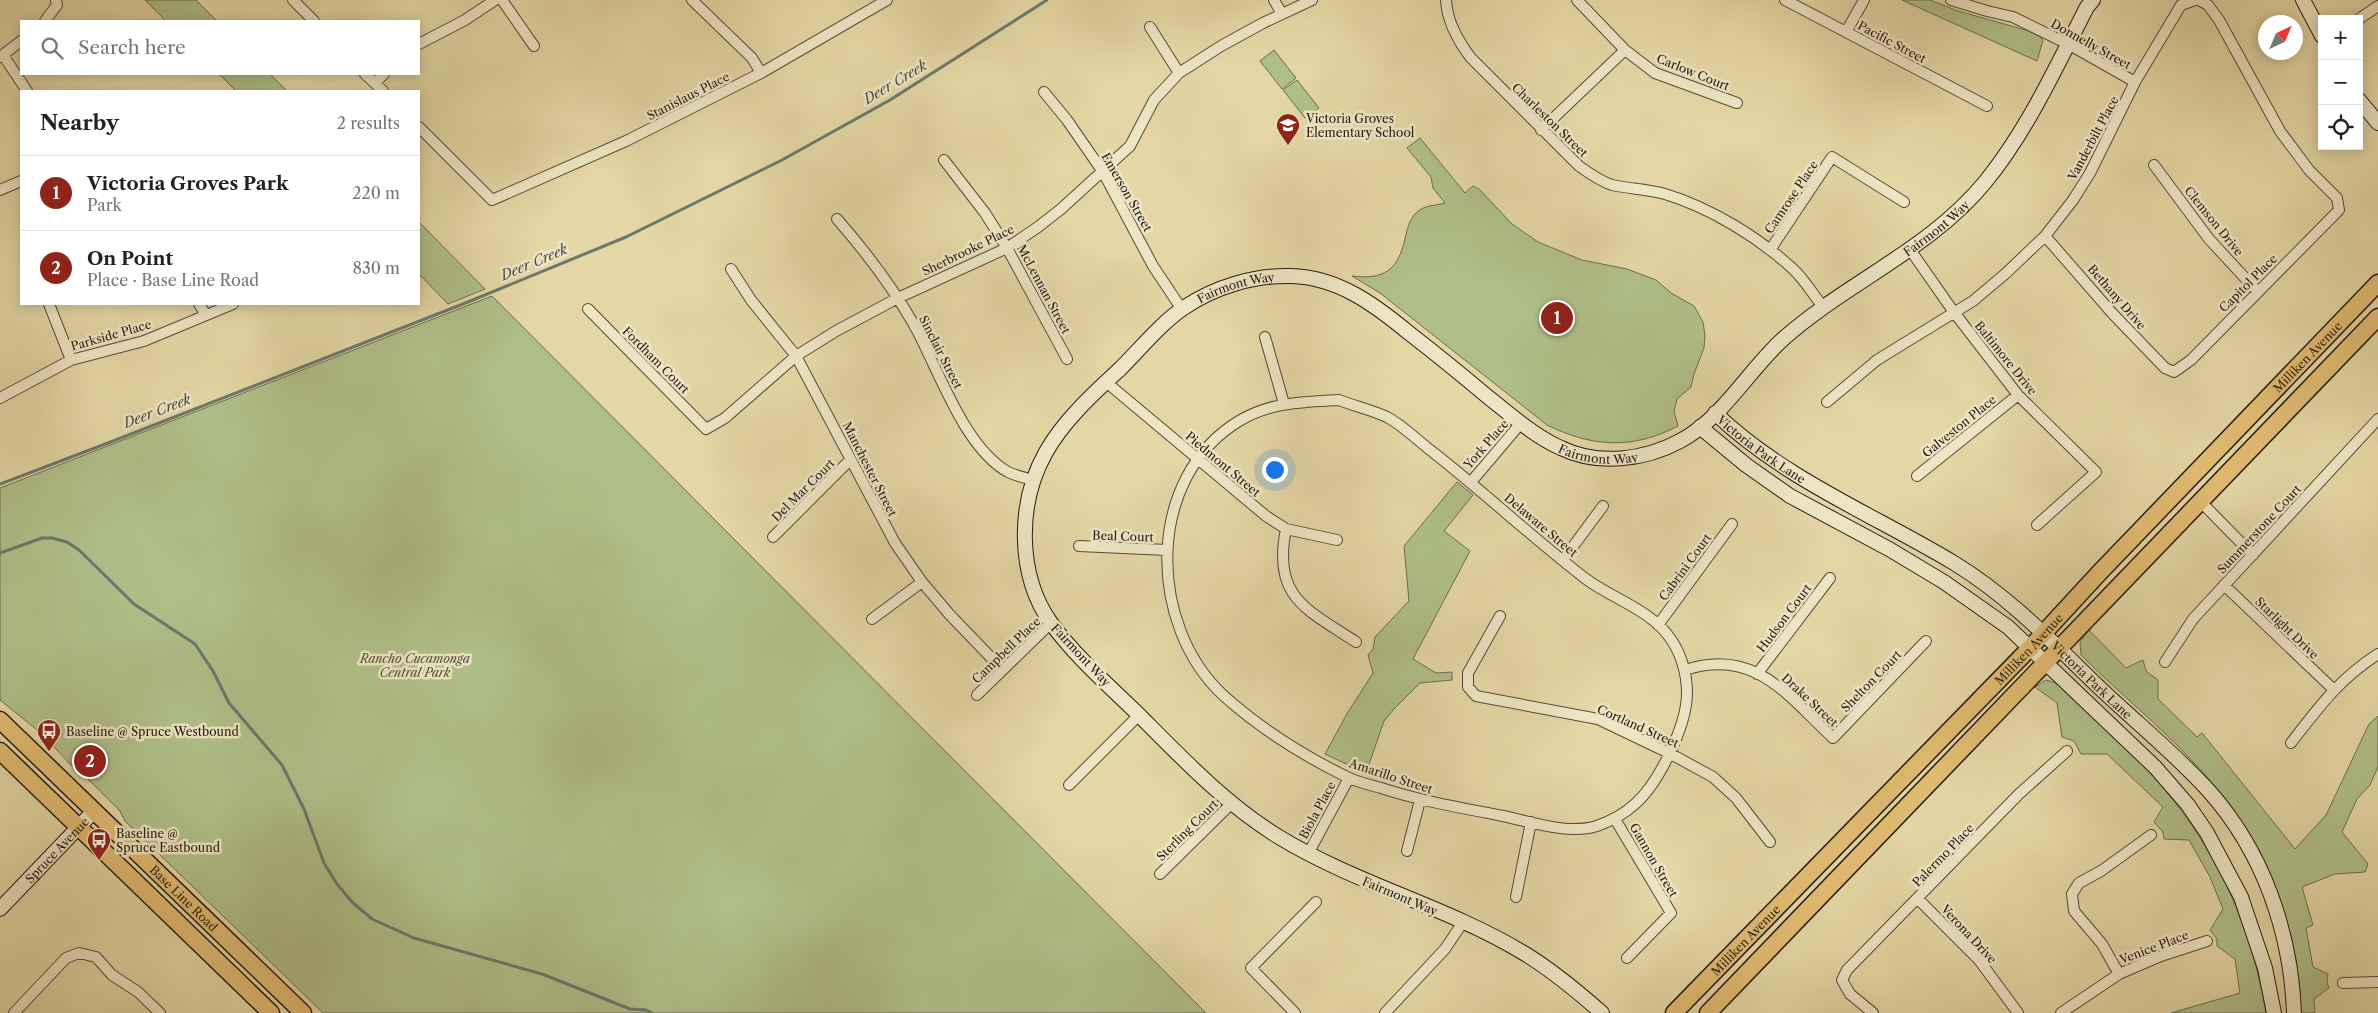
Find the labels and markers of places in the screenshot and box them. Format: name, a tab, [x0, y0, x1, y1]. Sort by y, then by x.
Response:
place label: Victoria Groves Elementary School	[1305, 111, 1415, 140]
school or university icon: Victoria Groves Elementary School	[1275, 112, 1301, 146]
pin: 1	[1541, 299, 1573, 337]
bus stop icon: Baseline @ Spruce Westbound	[36, 718, 62, 752]
place label: Baseline @ Spruce Westbound	[66, 724, 239, 739]
pin: 2	[74, 742, 106, 780]
place label: Baseline @ Spruce Eastbound	[116, 826, 221, 855]
bus stop icon: Baseline @ Spruce Eastbound	[86, 827, 112, 861]

